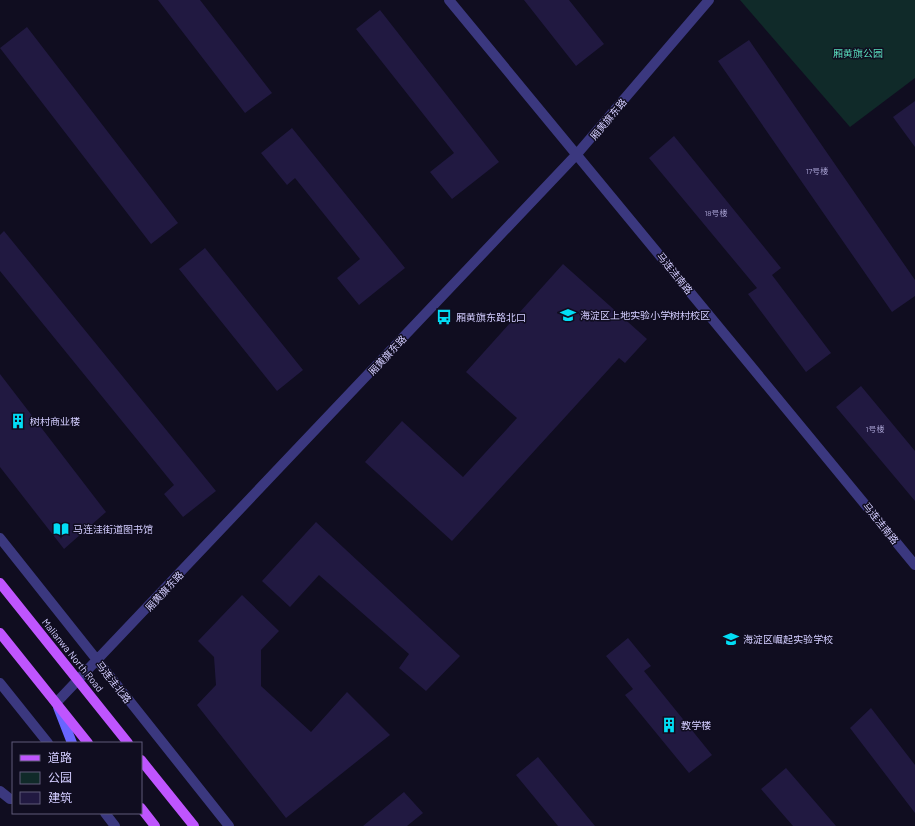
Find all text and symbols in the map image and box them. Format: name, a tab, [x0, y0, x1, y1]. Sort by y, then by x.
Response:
park label: 厢黄旗公园	[833, 47, 883, 59]
street label: 厢黄旗东路	[587, 96, 629, 142]
house number: 17号楼	[806, 166, 828, 176]
house number: 18号楼	[705, 208, 727, 218]
street label: 马连洼南路	[655, 250, 695, 296]
school or university icon: 海淀区上地实验小学树村校区	[559, 306, 577, 324]
bus stop icon: 厢黄旗东路北口	[435, 308, 453, 326]
place label: 海淀区上地实验小学树村校区	[580, 309, 710, 321]
place label: 厢黄旗东路北口	[456, 311, 526, 323]
street label: 厢黄旗东路	[366, 333, 408, 377]
building icon: 树村商业楼	[9, 412, 27, 430]
place label: 树村商业楼	[30, 415, 80, 427]
house number: 1号楼	[866, 424, 884, 434]
street label: 马连洼南路	[861, 500, 901, 546]
library icon: 马连洼街道图书馆	[52, 520, 70, 538]
place label: 马连洼街道图书馆	[73, 523, 153, 535]
street label: 厢黄旗东路	[143, 569, 185, 613]
street label: Malianwa North Road	[40, 616, 106, 694]
school or university icon: 海淀区崛起实验学校	[722, 630, 740, 648]
place label: 海淀区崛起实验学校	[743, 633, 833, 645]
street label: 马连洼北路	[94, 659, 134, 705]
building icon: 教学楼	[660, 716, 678, 734]
place label: 教学楼	[681, 719, 711, 731]
legend	[12, 742, 142, 814]
text: 道路	[48, 750, 72, 764]
text: 公园	[48, 770, 72, 784]
text: 建筑	[48, 790, 72, 804]

